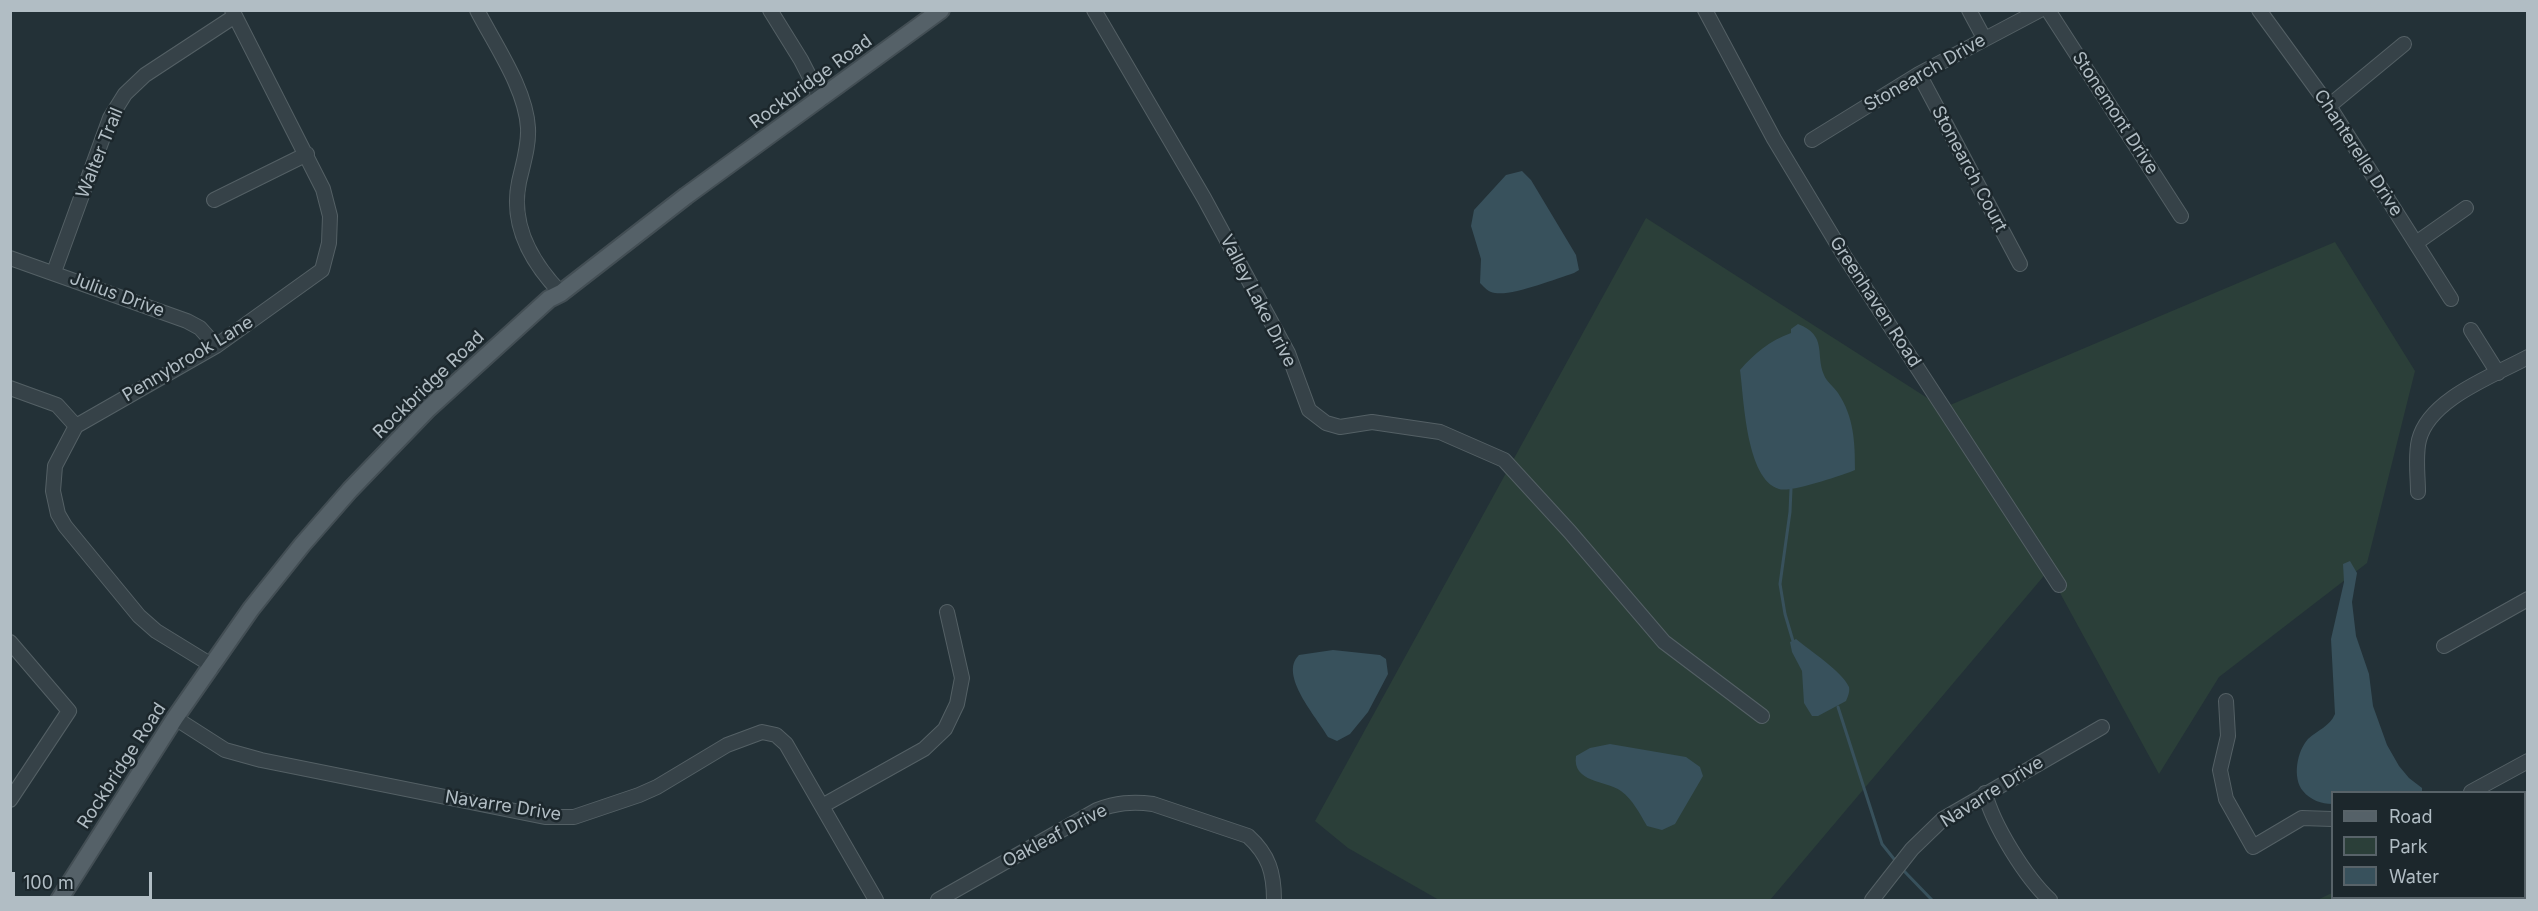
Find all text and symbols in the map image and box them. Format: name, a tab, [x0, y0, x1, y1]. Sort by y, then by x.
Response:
street label: Stonearch Drive	[1860, 29, 1990, 117]
street label: Rockbridge Road	[746, 30, 876, 134]
street label: Stonemont Drive	[2067, 48, 2163, 178]
street label: Chanterelle Drive	[2309, 86, 2407, 220]
street label: Stonearch Court	[1927, 102, 2011, 236]
street label: Walter Trail	[72, 105, 128, 201]
street label: Valley Lake Drive	[1215, 231, 1301, 371]
street label: Greenhaven Road	[1825, 233, 1925, 371]
street label: Julius Drive	[67, 268, 167, 322]
street label: Pennybrook Lane	[119, 311, 257, 407]
street label: Rockbridge Road	[369, 327, 489, 443]
street label: Rockbridge Road	[73, 699, 171, 833]
street label: Navarre Drive	[1937, 752, 2047, 832]
street label: Navarre Drive	[443, 786, 563, 826]
legend	[2331, 791, 2526, 899]
street label: Oakleaf Drive	[999, 799, 1111, 873]
text: Road	[2389, 806, 2432, 827]
text: Park	[2389, 836, 2428, 857]
scale bar	[15, 860, 154, 898]
text: Water	[2389, 866, 2439, 887]
text: 100 m	[23, 872, 74, 893]

